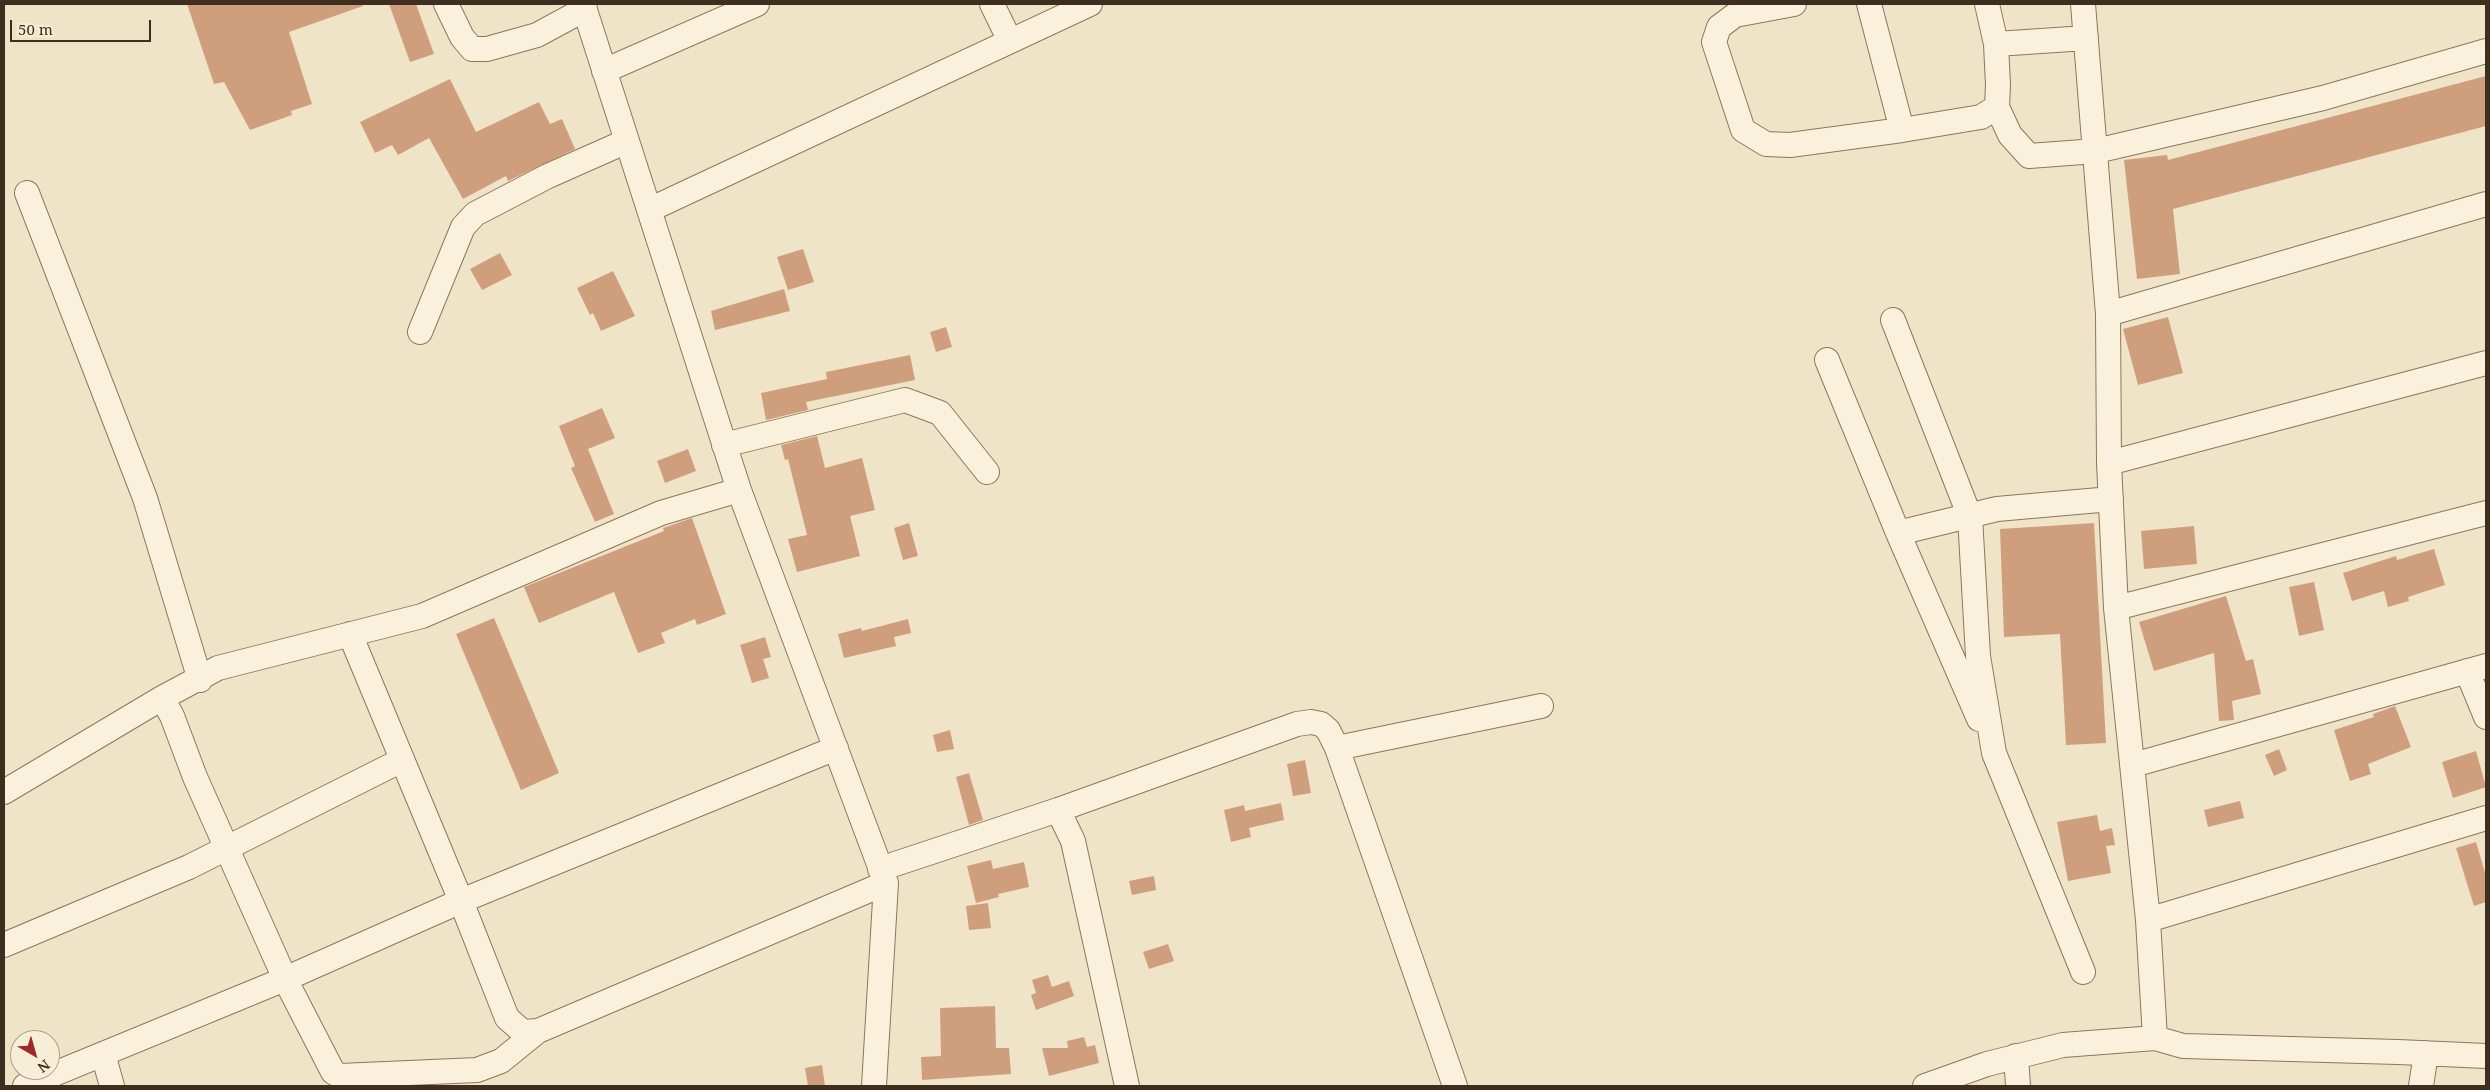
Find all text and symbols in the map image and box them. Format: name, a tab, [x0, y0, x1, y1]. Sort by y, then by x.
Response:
scale bar	[12, 10, 154, 42]
text: 50 m	[18, 19, 53, 39]
north arrow	[10, 1030, 60, 1080]
text: N	[34, 1056, 54, 1077]

